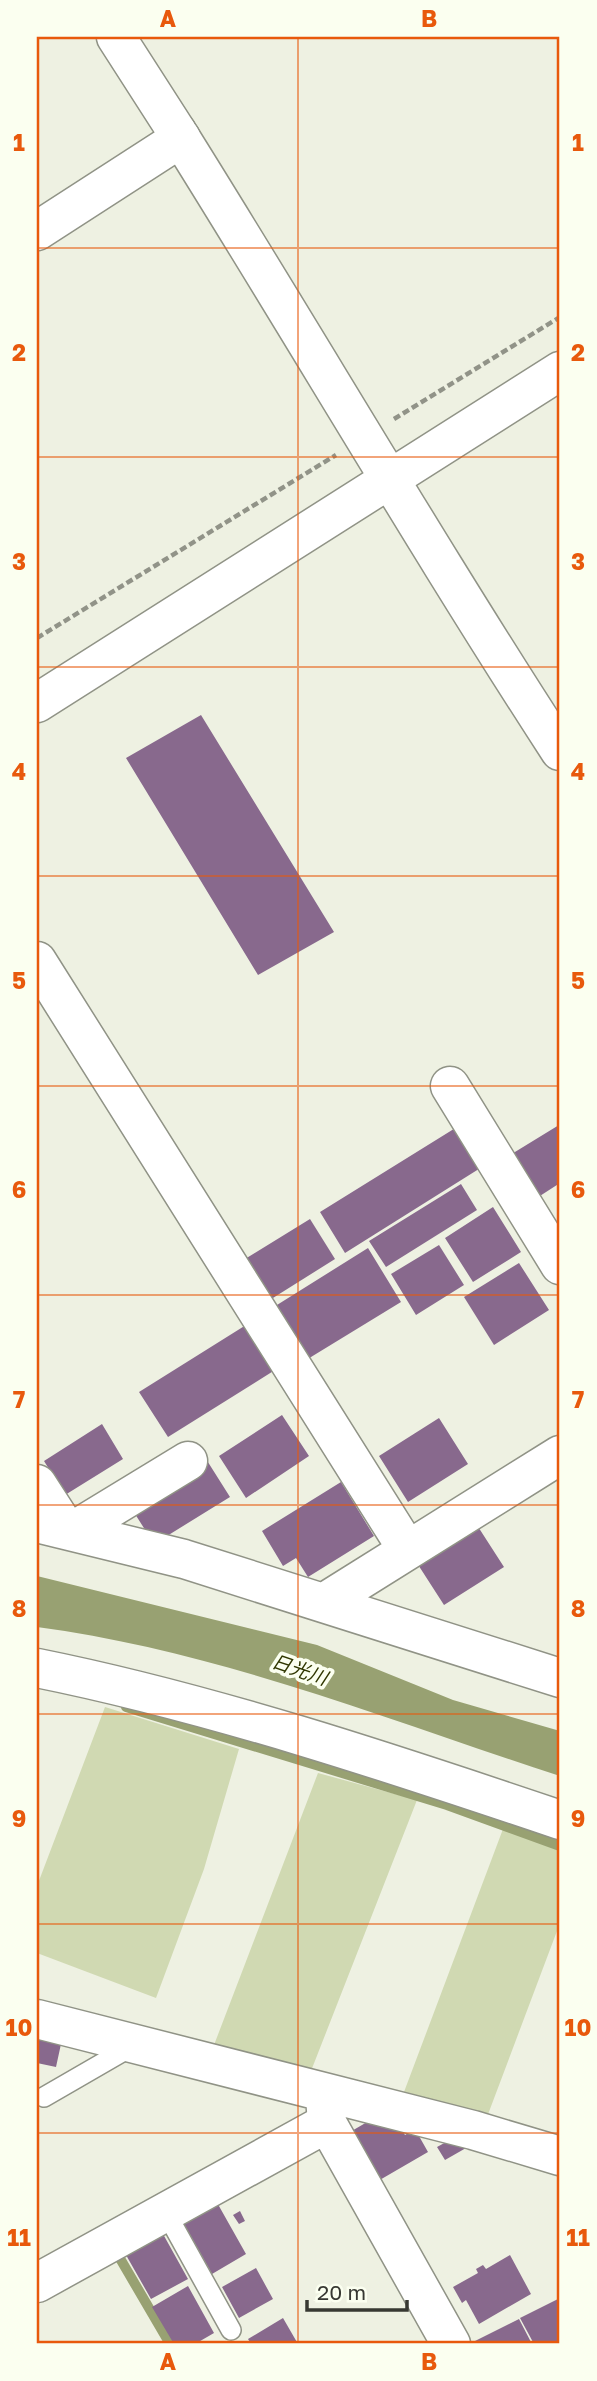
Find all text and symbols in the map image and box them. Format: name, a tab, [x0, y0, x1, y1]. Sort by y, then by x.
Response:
text: A	[160, 4, 177, 32]
text: B	[421, 4, 437, 32]
text: 1	[13, 128, 25, 156]
text: 1	[572, 128, 584, 156]
text: 2	[12, 338, 26, 366]
text: 2	[571, 338, 585, 366]
text: 3	[12, 547, 26, 575]
text: 3	[571, 547, 585, 575]
text: 4	[12, 757, 26, 785]
text: 4	[571, 757, 585, 785]
text: 5	[12, 966, 26, 994]
text: 5	[571, 966, 585, 994]
text: 6	[12, 1175, 26, 1203]
text: 6	[571, 1175, 585, 1203]
text: 7	[13, 1385, 25, 1413]
text: 7	[572, 1385, 584, 1413]
text: 8	[12, 1594, 26, 1622]
text: 8	[571, 1594, 585, 1622]
water label: 日光川	[269, 1649, 333, 1690]
text: 9	[12, 1804, 26, 1832]
text: 9	[571, 1804, 585, 1832]
text: 10	[6, 2013, 32, 2041]
text: 10	[565, 2013, 591, 2041]
text: 11	[7, 2223, 31, 2251]
text: 11	[566, 2223, 590, 2251]
scale bar	[307, 2269, 406, 2313]
text: 20 m	[317, 2279, 366, 2305]
text: A	[160, 2347, 177, 2375]
text: B	[421, 2347, 437, 2375]

